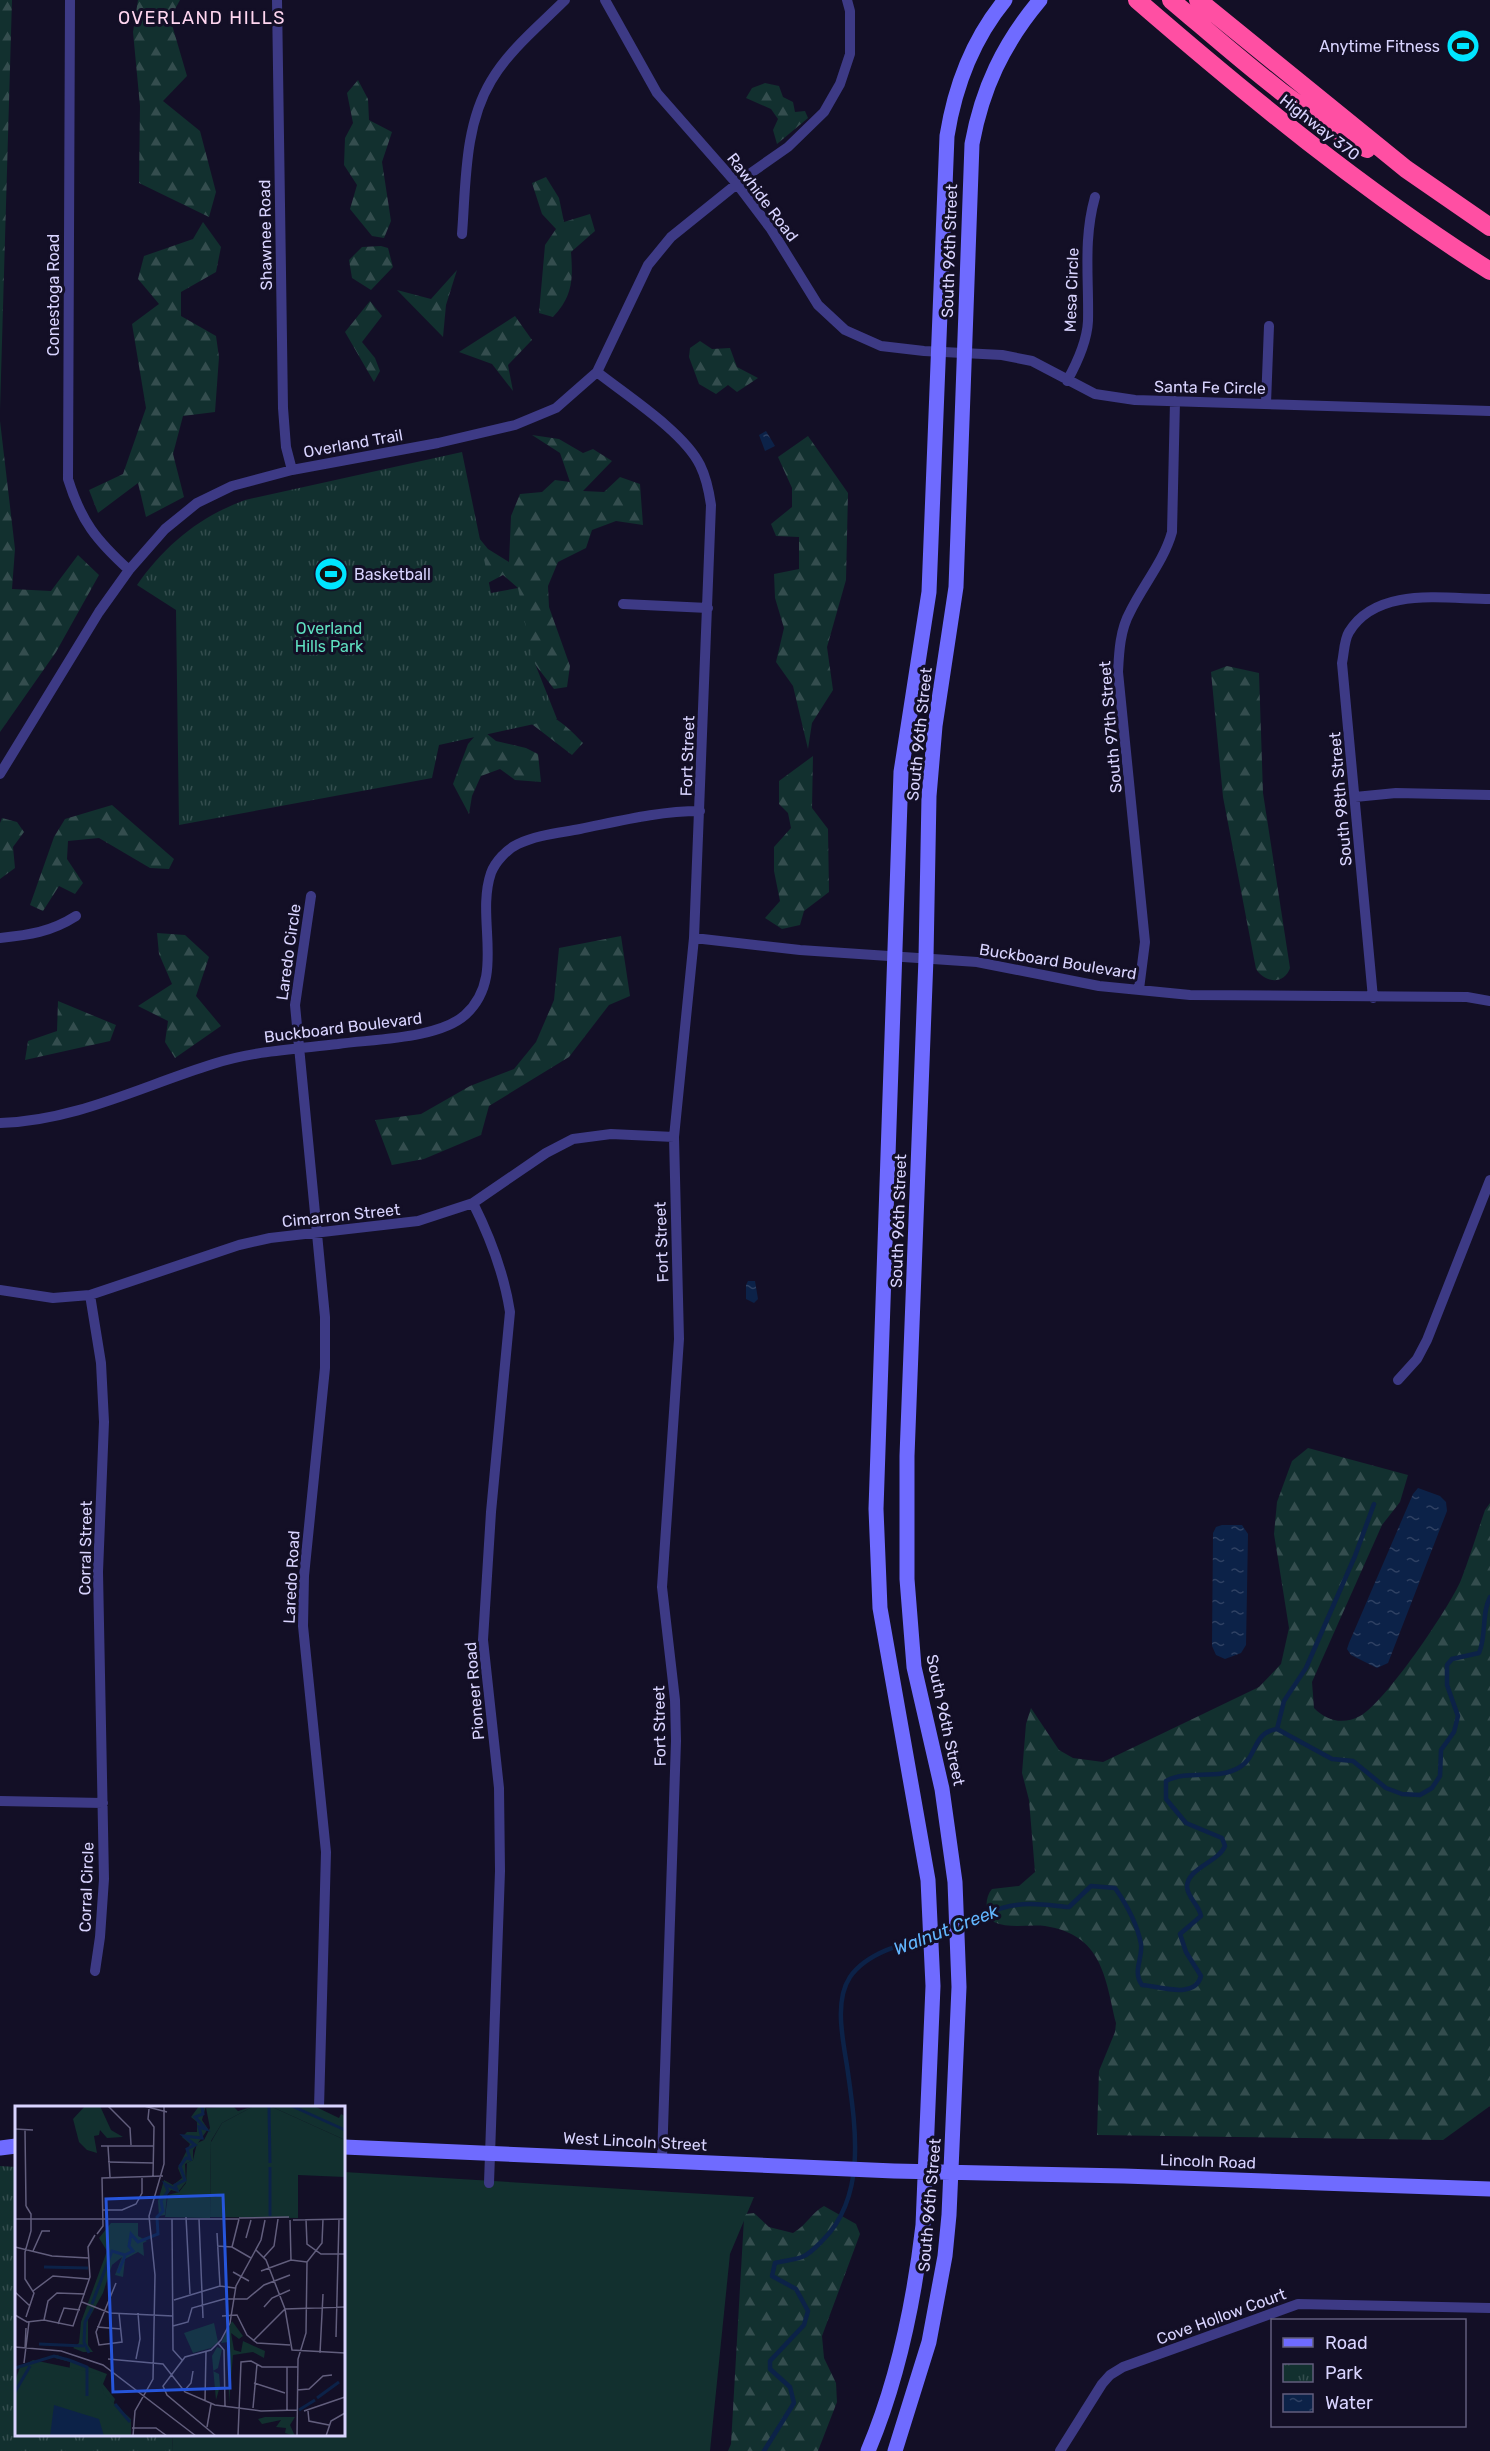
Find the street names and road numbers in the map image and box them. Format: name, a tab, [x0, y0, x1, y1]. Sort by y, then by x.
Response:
street label: Highway 370	[1276, 90, 1363, 164]
street label: Rawhide Road	[723, 149, 802, 245]
street label: Shawnee Road	[255, 179, 276, 291]
street label: South 96th Street	[938, 184, 961, 318]
street label: Conestoga Road	[44, 234, 63, 356]
street label: Mesa Circle	[1061, 247, 1082, 333]
street label: Santa Fe Circle	[1154, 377, 1266, 398]
street label: Overland Trail	[302, 425, 404, 462]
street label: South 97th Street	[1095, 660, 1126, 794]
street label: South 96th Street	[903, 666, 936, 802]
street label: Fort Street	[677, 715, 698, 797]
street label: South 98th Street	[1325, 731, 1356, 867]
street label: Laredo Circle	[272, 902, 305, 1002]
street label: Buckboard Boulevard	[978, 940, 1138, 983]
street label: Buckboard Boulevard	[263, 1008, 423, 1047]
street label: South 96th Street	[887, 1154, 910, 1288]
street label: Cimarron Street	[281, 1200, 401, 1231]
street label: Fort Street	[651, 1201, 672, 1283]
street label: Corral Street	[75, 1500, 96, 1596]
street label: Laredo Road	[280, 1530, 303, 1624]
street label: Pioneer Road	[461, 1641, 488, 1741]
street label: South 96th Street	[922, 1653, 969, 1788]
street label: Fort Street	[649, 1685, 670, 1767]
street label: Corral Circle	[75, 1841, 98, 1933]
street label: West Lincoln Street	[563, 2128, 707, 2155]
street label: South 96th Street	[914, 2138, 945, 2273]
street label: Lincoln Road	[1160, 2150, 1256, 2173]
street label: Cove Hollow Court	[1154, 2284, 1289, 2349]

